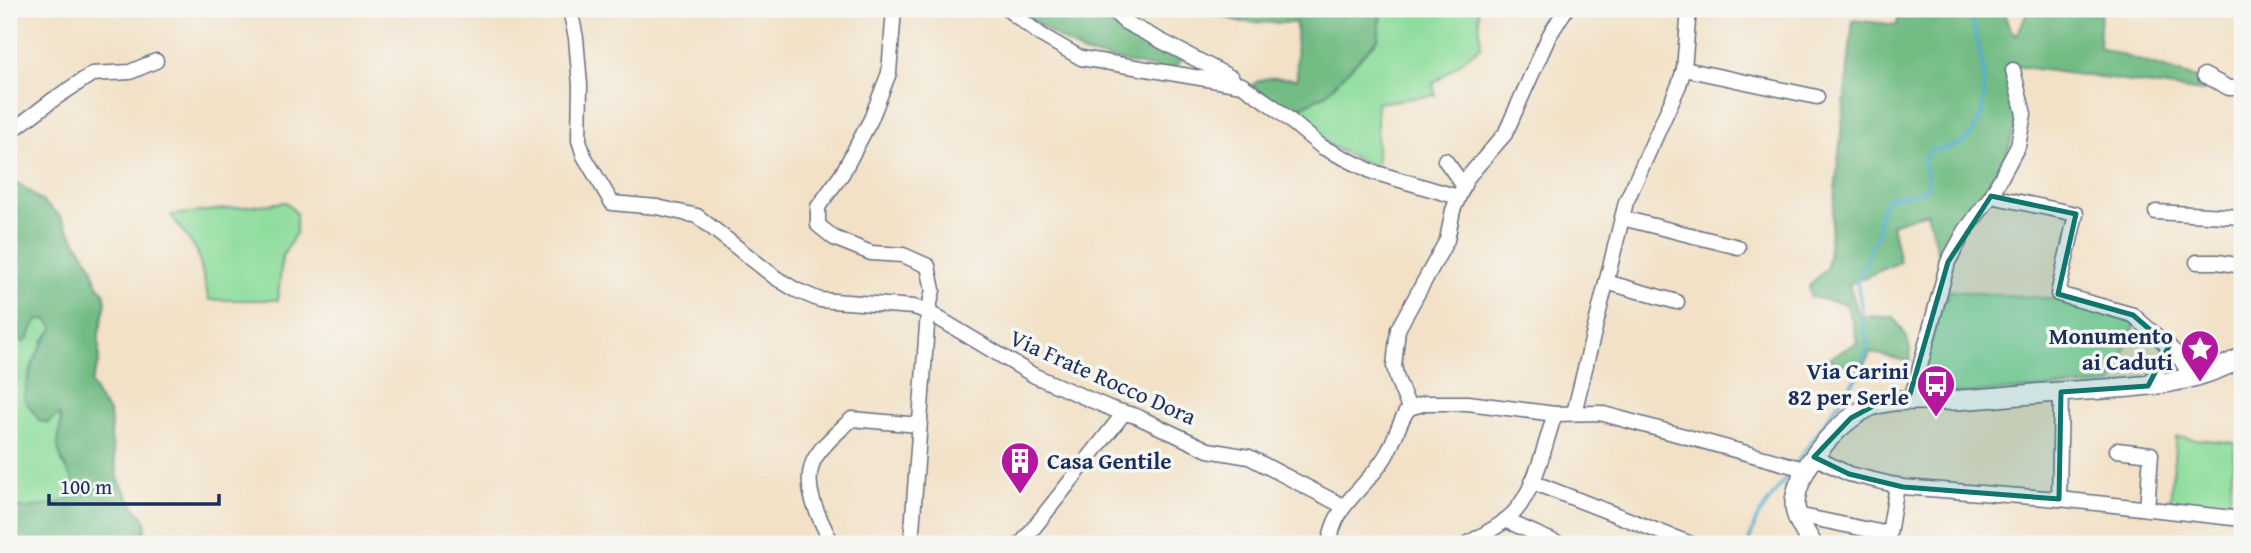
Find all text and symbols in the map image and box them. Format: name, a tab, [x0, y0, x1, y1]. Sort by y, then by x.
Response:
place label: Monumento ai Caduti	[2049, 319, 2173, 378]
street label: Via Frate Rocco Dora	[1005, 321, 1202, 433]
place icon: Monumento ai Caduti	[2179, 328, 2221, 383]
place label: Via Carini 82 per Serle	[1788, 354, 1909, 413]
bus stop icon: Via Carini 82 per Serle	[1915, 363, 1957, 418]
building icon: Casa Gentile	[999, 440, 1041, 495]
place label: Casa Gentile	[1047, 444, 1172, 477]
scale bar	[49, 462, 219, 506]
text: 100 m	[60, 471, 112, 502]

